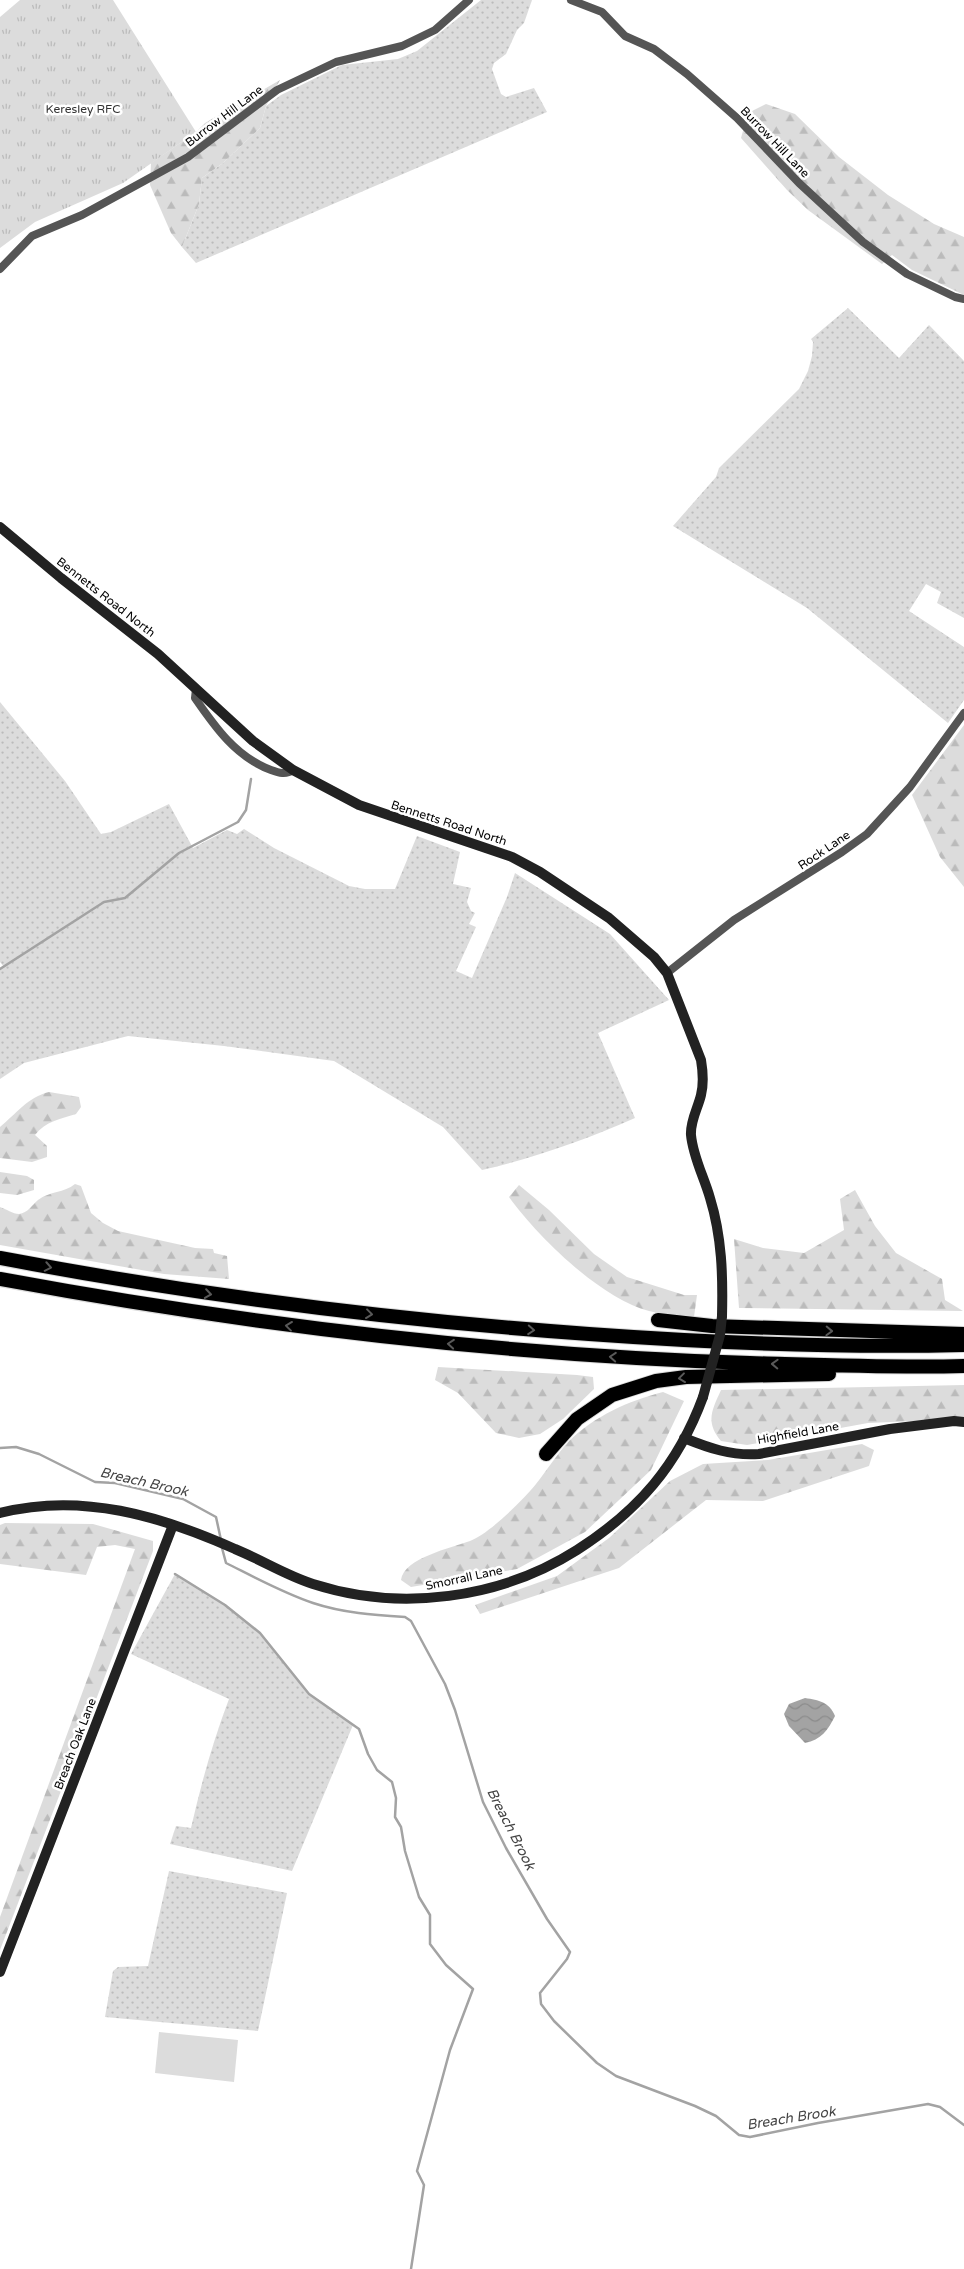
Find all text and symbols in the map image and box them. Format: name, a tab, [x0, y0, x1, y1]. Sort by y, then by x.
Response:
street label: Burrow Hill Lane	[183, 82, 266, 150]
park label: Keresley RFC	[45, 102, 121, 116]
street label: Burrow Hill Lane	[738, 104, 813, 181]
street label: Bennetts Road North	[54, 554, 158, 640]
street label: Bennetts Road North	[389, 798, 509, 848]
street label: Rock Lane	[795, 827, 853, 872]
one-way arrow	[43, 1261, 52, 1272]
one-way arrow	[204, 1288, 212, 1299]
one-way arrow	[366, 1308, 374, 1319]
one-way arrow	[285, 1321, 293, 1332]
one-way arrow	[527, 1325, 535, 1336]
one-way arrow	[825, 1326, 833, 1336]
one-way arrow	[447, 1339, 455, 1350]
one-way arrow	[609, 1351, 617, 1362]
one-way arrow	[771, 1359, 779, 1369]
one-way arrow	[677, 1372, 685, 1383]
street label: Highfield Lane	[756, 1419, 840, 1447]
water label: Breach Brook	[98, 1464, 191, 1501]
street label: Smorrall Lane	[424, 1563, 504, 1593]
street label: Breach Oak Lane	[51, 1696, 99, 1792]
water label: Breach Brook	[483, 1785, 540, 1874]
water label: Breach Brook	[745, 2102, 838, 2133]

